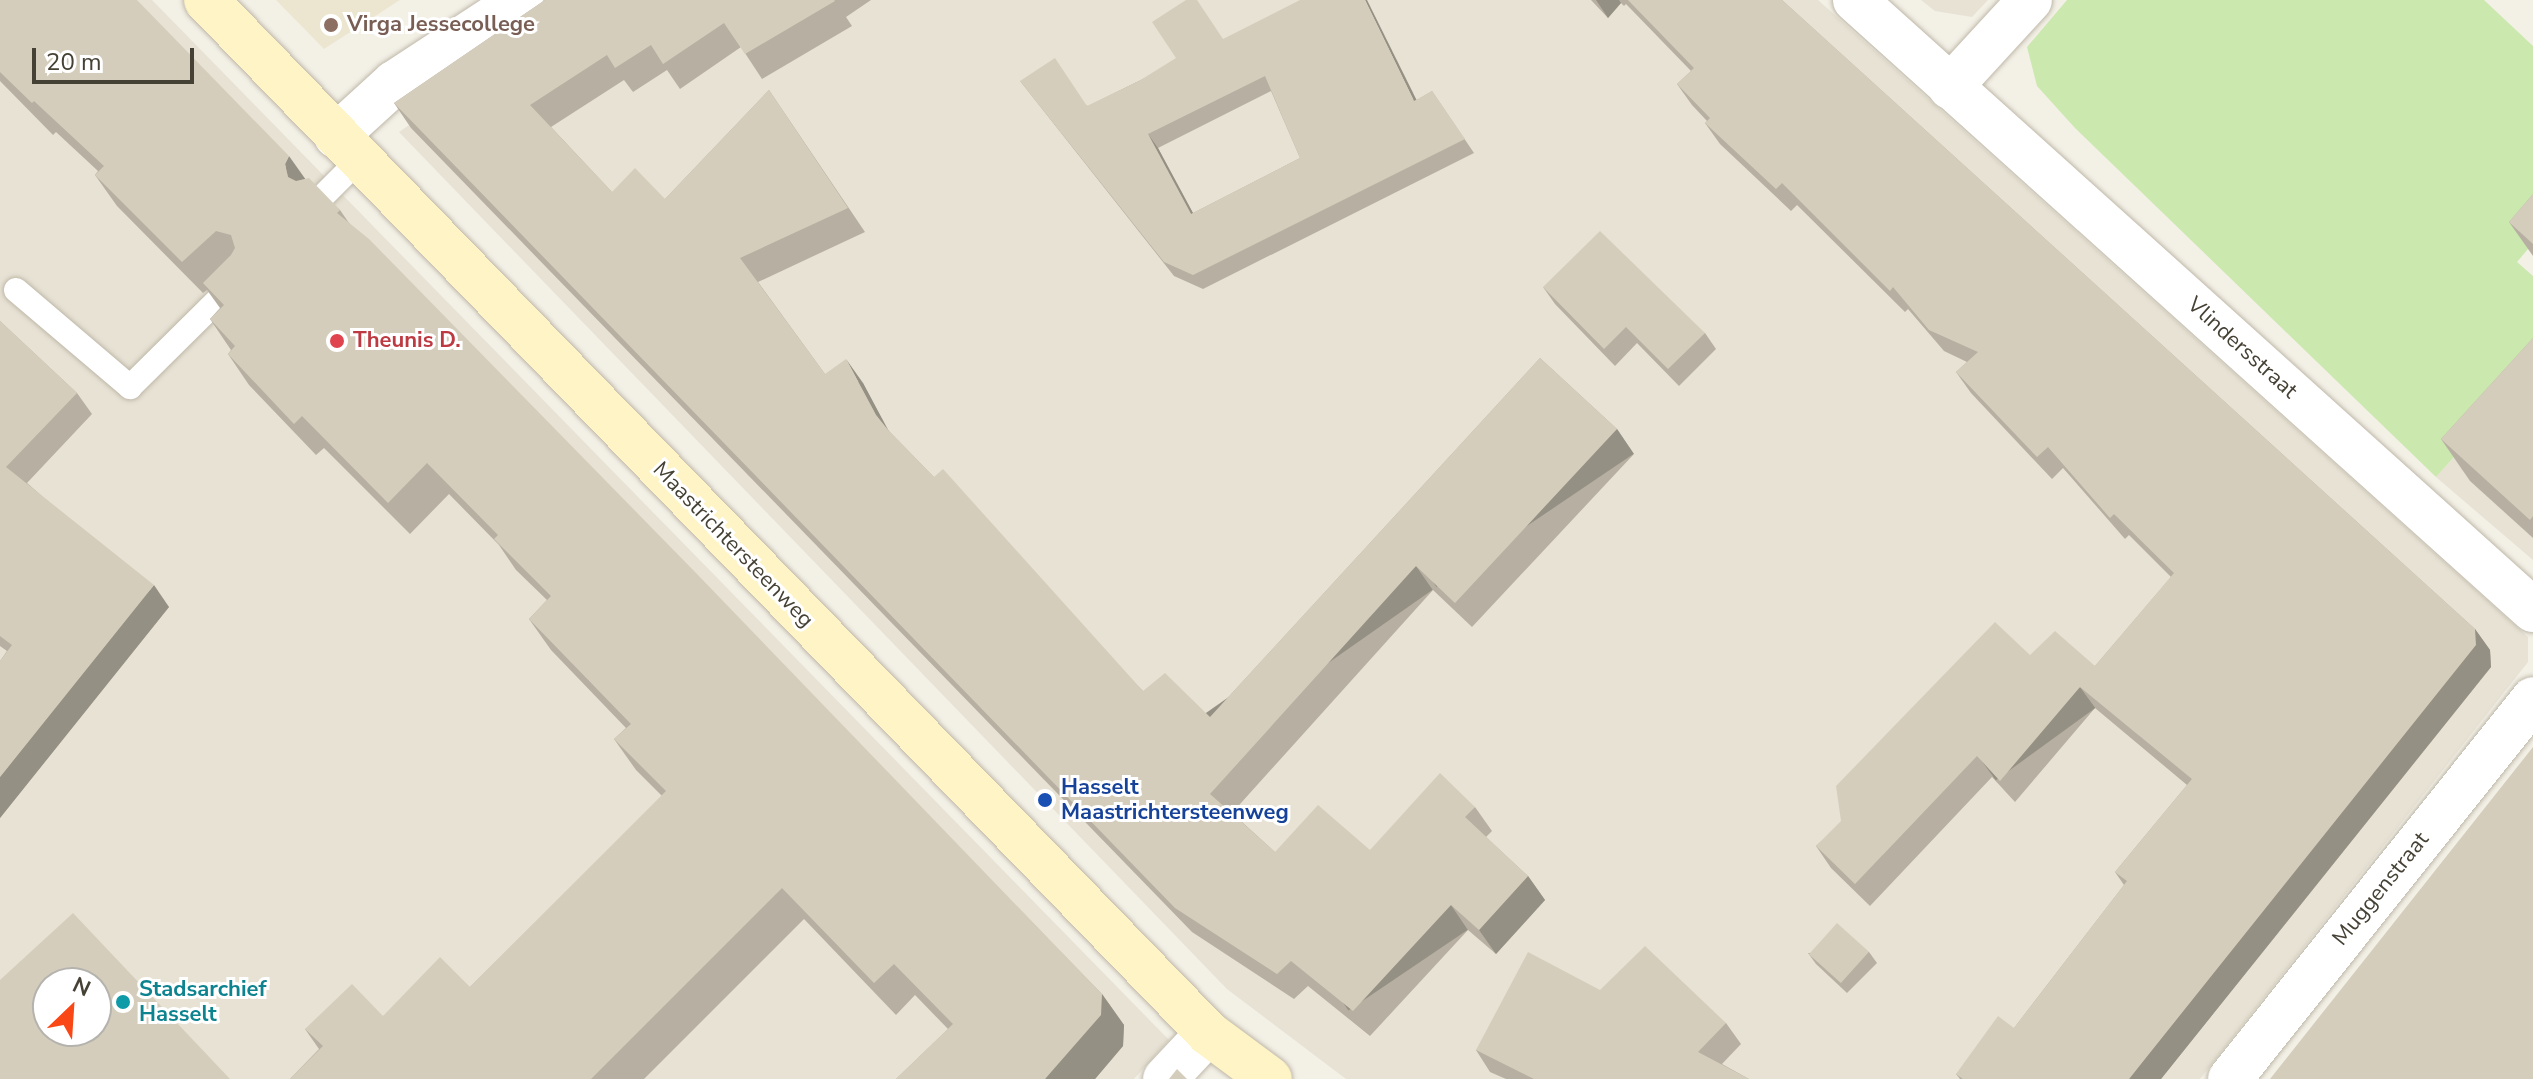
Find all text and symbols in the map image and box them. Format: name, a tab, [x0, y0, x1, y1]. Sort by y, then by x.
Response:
place label: Virga Jessecollege	[347, 12, 535, 38]
marker: Virga Jessecollege	[322, 16, 340, 34]
scale bar	[36, 32, 198, 82]
text: 20 m	[46, 46, 102, 78]
street label: Vlindersstraat	[2181, 292, 2303, 404]
place label: Theunis D.	[353, 328, 461, 354]
marker: Theunis D.	[328, 332, 346, 350]
street label: Maastrichtersteenweg	[647, 457, 819, 633]
place label: Hasselt Maastrichtersteenweg	[1061, 774, 1289, 826]
marker: Hasselt Maastrichtersteenweg	[1036, 791, 1054, 809]
street label: Muggenstraat	[2327, 827, 2435, 951]
north arrow	[32, 967, 112, 1047]
text: N	[67, 970, 95, 1004]
place label: Stadsarchief Hasselt	[139, 976, 266, 1028]
marker: Stadsarchief Hasselt	[114, 993, 132, 1011]

